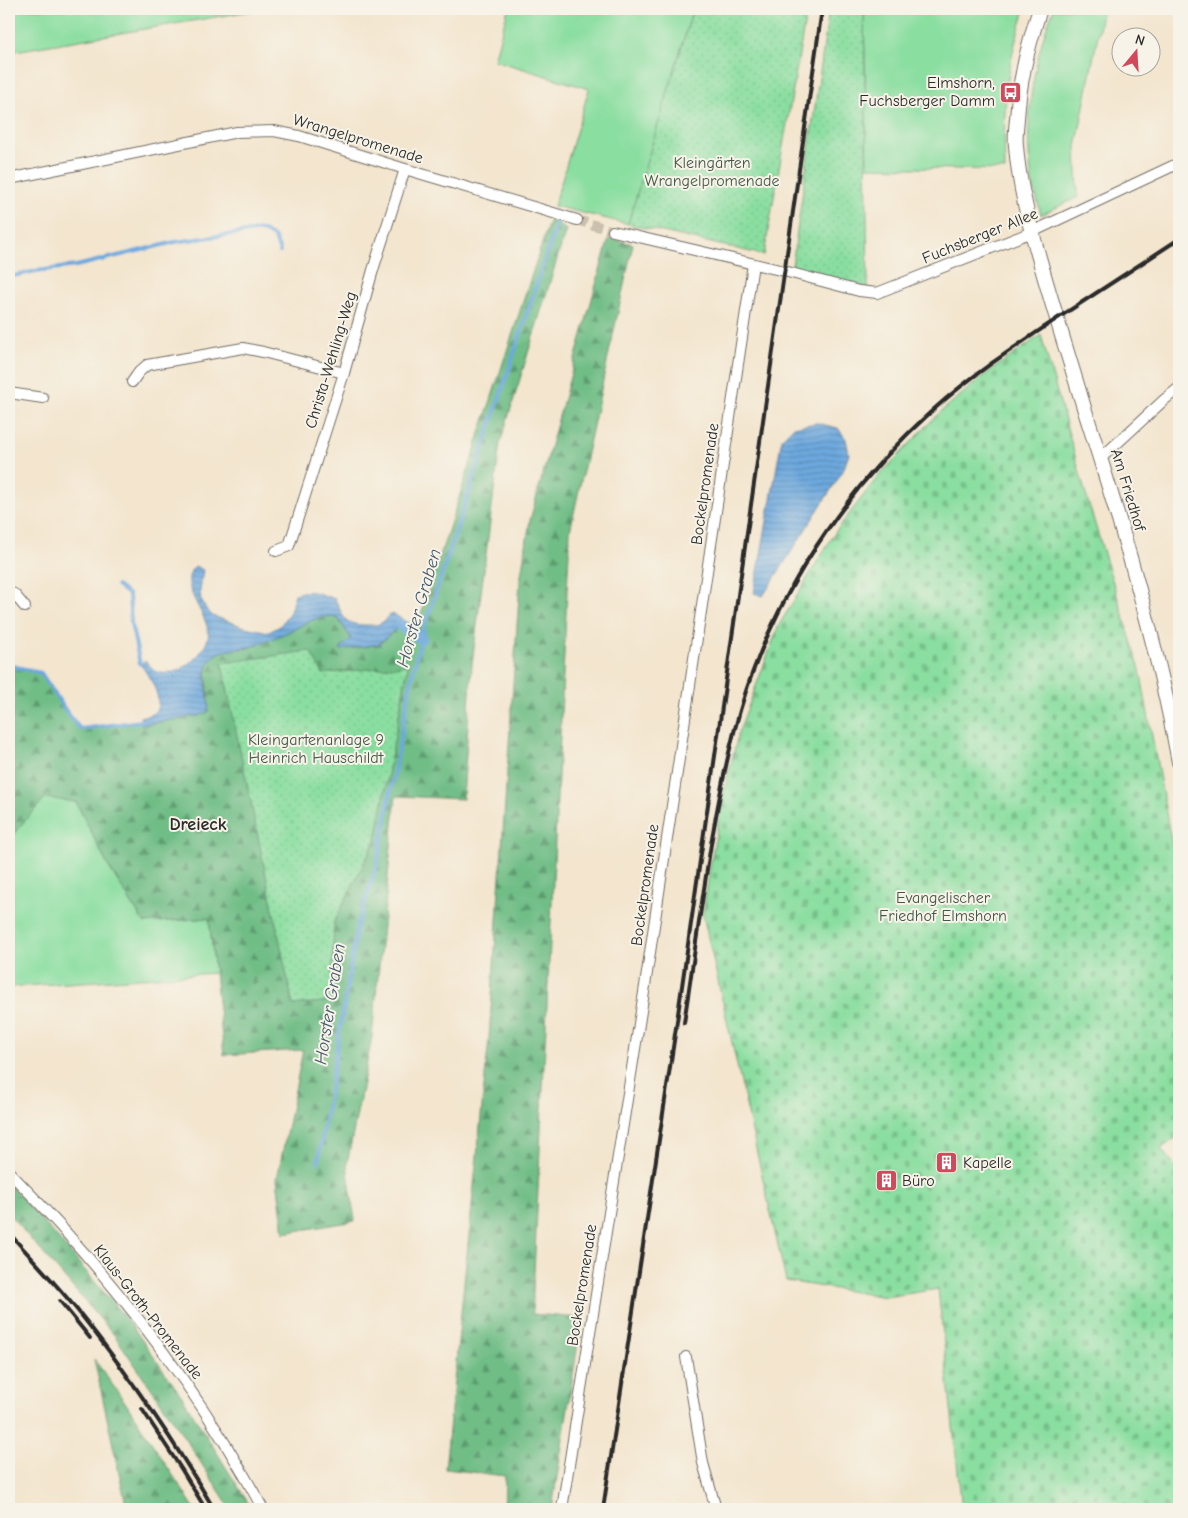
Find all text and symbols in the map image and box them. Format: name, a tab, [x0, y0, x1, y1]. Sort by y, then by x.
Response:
north arrow	[1110, 28, 1160, 78]
text: N	[1133, 31, 1147, 50]
place label: Elmshorn, Fuchsberger Damm	[859, 74, 995, 110]
bus stop icon: Elmshorn, Fuchsberger Damm	[999, 80, 1023, 104]
street label: Wrangelpromenade	[291, 111, 425, 167]
park label: Kleingärten Wrangelpromenade	[645, 154, 779, 190]
street label: Fuchsberger Allee	[919, 205, 1041, 267]
street label: Christa-Wehling-Weg	[302, 289, 360, 431]
street label: Bockelpromenade	[688, 422, 722, 546]
street label: Am Friedhof	[1107, 447, 1149, 535]
water label: Horster Graben	[392, 546, 446, 670]
park label: Kleingartenanlage 9 Heinrich Hauschildt	[248, 731, 384, 767]
district label: Dreieck	[169, 814, 227, 835]
street label: Bockelpromenade	[628, 823, 662, 947]
park label: Evangelischer Friedhof Elmshorn	[879, 889, 1007, 925]
water label: Horster Graben	[310, 942, 350, 1066]
building icon: Kapelle	[935, 1151, 959, 1175]
place label: Kapelle	[963, 1154, 1012, 1172]
building icon: Büro	[874, 1169, 898, 1193]
place label: Büro	[902, 1172, 935, 1190]
street label: Bockelpromenade	[563, 1223, 601, 1347]
street label: Klaus-Groth-Promenade	[90, 1241, 206, 1383]

